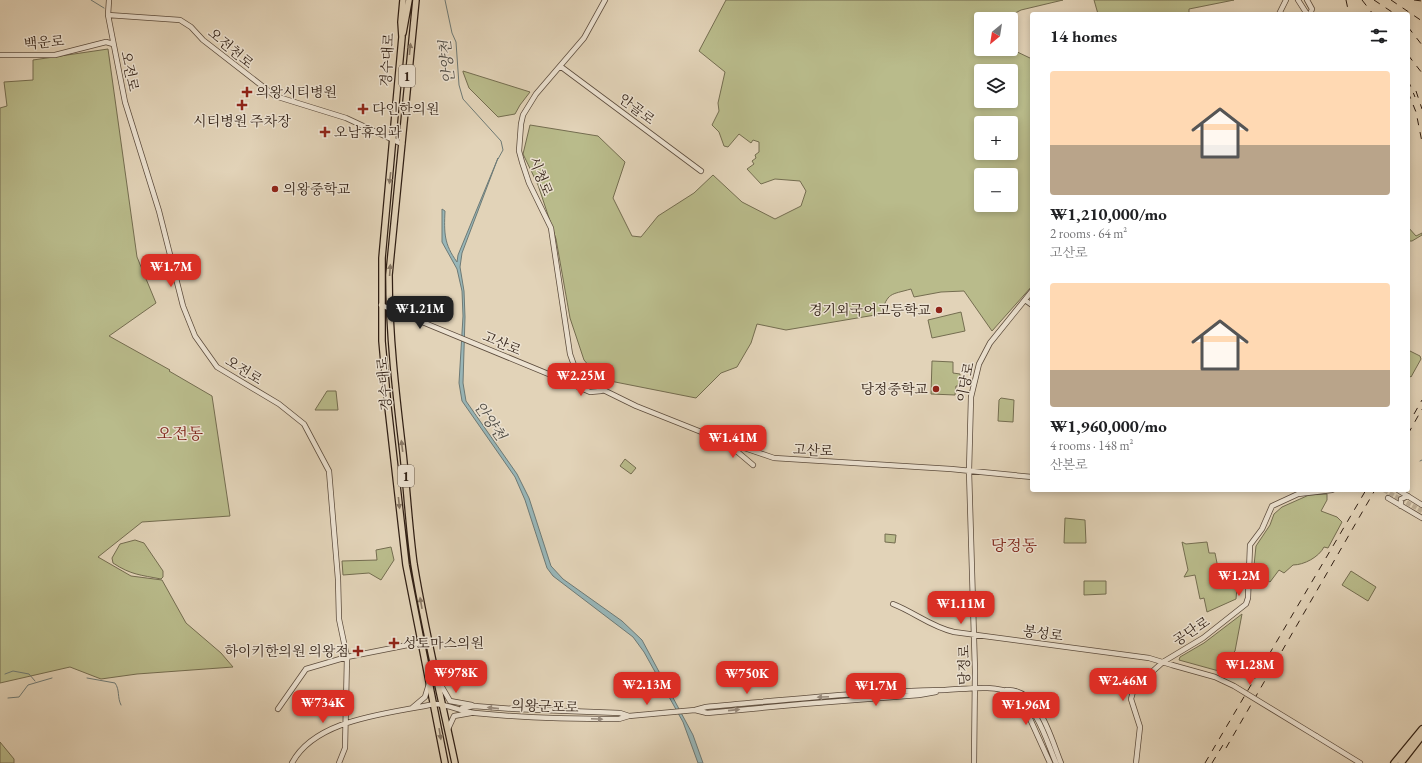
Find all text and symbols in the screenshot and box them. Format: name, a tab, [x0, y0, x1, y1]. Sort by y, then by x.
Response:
north arrow	[974, 12, 1018, 56]
map controls	[974, 12, 1018, 212]
street label: 오전천로	[204, 24, 258, 73]
text: 14 homes	[1050, 25, 1117, 47]
icon: filters	[1368, 25, 1390, 47]
street label: 백운로	[23, 31, 65, 53]
street label: 경수대로	[377, 32, 397, 87]
water label: 안양천	[435, 38, 458, 85]
one-way arrow	[407, 43, 413, 55]
street label: 오전로	[117, 49, 143, 93]
button: layers	[974, 64, 1018, 108]
road number: 1	[399, 65, 415, 87]
place label: 의왕시티병원	[256, 83, 337, 101]
marker: 의왕시티병원	[241, 86, 253, 98]
street label: 안골로	[615, 90, 659, 129]
icon: home	[1184, 97, 1256, 169]
marker: 시티병원 주차장	[236, 99, 248, 111]
place label: 다인한의원	[372, 100, 440, 118]
marker: 다인한의원	[357, 103, 369, 115]
place label: 시티병원 주차장	[193, 112, 291, 130]
button: +	[974, 116, 1018, 160]
place label: 오남휴외과	[334, 123, 402, 141]
marker: 오남휴외과	[319, 126, 331, 138]
street label: 시청로	[525, 154, 557, 199]
button: −	[974, 168, 1018, 212]
one-way arrow	[386, 172, 393, 184]
place label: 의왕중학교	[283, 180, 351, 198]
marker: 의왕중학교	[270, 184, 280, 194]
text: ₩1,210,000/mo	[1050, 203, 1167, 225]
text: 2 rooms · 64 m²	[1050, 225, 1127, 242]
text: 고산로	[1050, 244, 1088, 261]
pin: ₩1.7M	[143, 254, 199, 288]
text: ₩1.7M	[150, 258, 192, 275]
one-way arrow	[386, 264, 393, 276]
pin: ₩1.21M	[387, 296, 453, 330]
text: ₩1.21M	[395, 300, 445, 317]
place label: 경기외국어고등학교	[809, 301, 931, 319]
marker: 경기외국어고등학교	[934, 305, 944, 315]
icon: home	[1184, 309, 1256, 381]
street label: 고산로	[480, 327, 525, 359]
street label: 오전로	[222, 352, 266, 389]
street label: 경수대로	[373, 356, 395, 412]
street label: 이당로	[952, 360, 978, 404]
pin: ₩2.25M	[548, 363, 614, 397]
text: ₩2.25M	[556, 367, 606, 384]
place label: 당정중학교	[860, 380, 928, 398]
marker: 당정중학교	[931, 384, 941, 394]
water label: 안양천	[470, 397, 512, 445]
text: ₩1,960,000/mo	[1050, 415, 1167, 437]
district label: 오전동	[157, 423, 204, 444]
pin: ₩1.41M	[700, 425, 766, 459]
text: ₩1.41M	[708, 429, 758, 446]
text: 4 rooms · 148 m²	[1050, 437, 1134, 454]
one-way arrow	[399, 440, 405, 452]
street label: 고산로	[792, 440, 834, 460]
text: 산본로	[1050, 456, 1088, 473]
road number: 1	[398, 465, 414, 487]
one-way arrow	[396, 497, 402, 509]
district label: 당정동	[991, 535, 1038, 556]
pin: ₩1.2M	[1211, 563, 1267, 597]
text: ₩1.2M	[1218, 567, 1260, 584]
pin: ₩1.11M	[928, 591, 994, 625]
text: ₩1.11M	[936, 595, 986, 612]
one-way arrow	[418, 597, 424, 609]
street label: 공단로	[1169, 612, 1213, 650]
street label: 봉성로	[1022, 621, 1065, 645]
place label: 성토마스의원	[403, 634, 484, 652]
marker: 성토마스의원	[388, 637, 400, 649]
place label: 하이키한의원 의왕점	[224, 642, 349, 660]
street label: 당정로	[955, 644, 973, 685]
marker: 하이키한의원 의왕점	[352, 645, 364, 657]
pin: ₩1.28M	[1217, 652, 1283, 686]
text: ₩1.28M	[1225, 656, 1275, 673]
pin: ₩978K	[428, 660, 484, 694]
pin: ₩750K	[719, 661, 775, 695]
text: ₩978K	[434, 664, 478, 681]
text: ₩750K	[725, 665, 769, 682]
pin: ₩2.46M	[1090, 668, 1156, 702]
pin: ₩2.13M	[614, 672, 680, 706]
text: ₩2.46M	[1098, 672, 1148, 689]
pin: ₩1.7M	[848, 673, 904, 707]
text: ₩2.13M	[622, 676, 672, 693]
text: ₩1.7M	[855, 677, 897, 694]
pin: ₩734K	[295, 690, 351, 724]
pin: ₩1.96M	[993, 692, 1059, 726]
one-way arrow	[817, 693, 829, 700]
text: ₩734K	[301, 694, 345, 711]
street label: 의왕군포로	[511, 696, 580, 716]
text: ₩1.96M	[1001, 696, 1051, 713]
one-way arrow	[487, 704, 499, 711]
one-way arrow	[728, 707, 740, 714]
one-way arrow	[591, 716, 604, 722]
one-way arrow	[437, 727, 443, 740]

